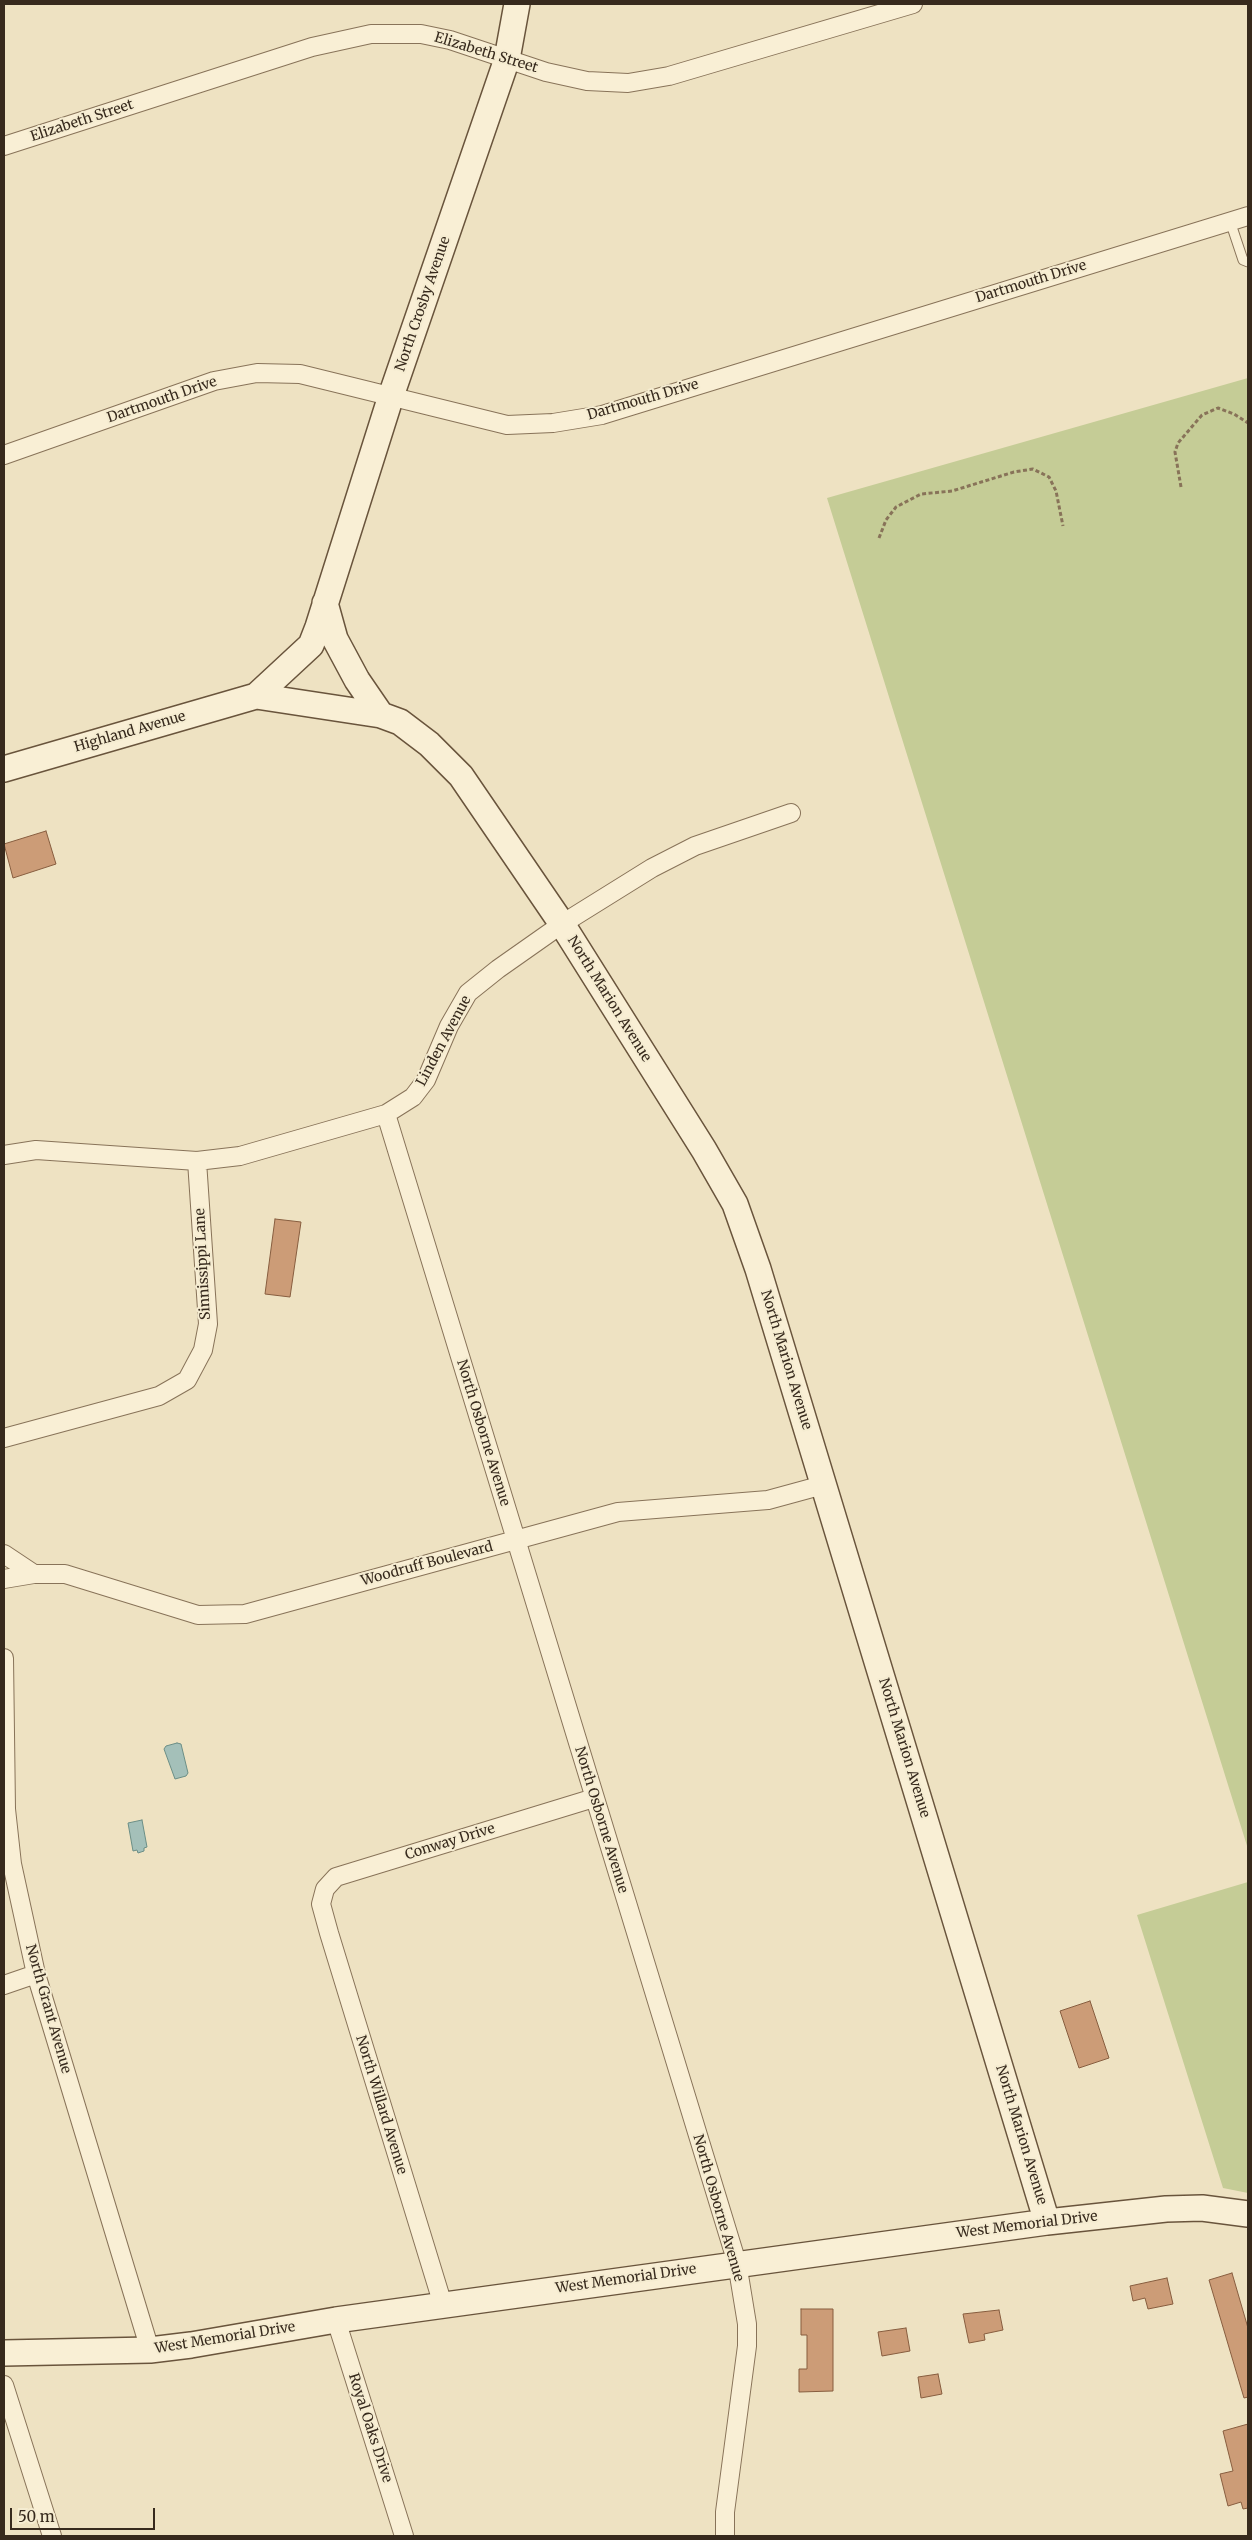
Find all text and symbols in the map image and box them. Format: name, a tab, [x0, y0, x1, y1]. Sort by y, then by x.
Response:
street label: Elizabeth Street	[432, 29, 540, 77]
street label: Elizabeth Street	[28, 96, 136, 146]
street label: North Crosby Avenue	[392, 234, 454, 374]
street label: Dartmouth Drive	[974, 257, 1088, 307]
street label: Dartmouth Drive	[105, 373, 219, 427]
street label: Dartmouth Drive	[585, 376, 701, 424]
street label: Highland Avenue	[72, 708, 188, 756]
street label: North Marion Avenue	[563, 933, 655, 1065]
street label: Linden Avenue	[413, 993, 475, 1089]
street label: Sinnissippi Lane	[192, 1208, 214, 1320]
street label: North Marion Avenue	[757, 1288, 815, 1432]
street label: North Osborne Avenue	[453, 1358, 513, 1508]
street label: Woodruff Boulevard	[359, 1538, 495, 1590]
street label: North Marion Avenue	[875, 1676, 933, 1820]
street label: North Osborne Avenue	[571, 1745, 631, 1895]
street label: Conway Drive	[403, 1820, 497, 1864]
street label: North Grant Avenue	[22, 1942, 74, 2076]
street label: North Willard Avenue	[352, 2033, 410, 2177]
street label: North Marion Avenue	[992, 2063, 1050, 2207]
street label: North Osborne Avenue	[689, 2133, 747, 2283]
street label: West Memorial Drive	[956, 2208, 1098, 2242]
street label: West Memorial Drive	[555, 2261, 697, 2297]
street label: West Memorial Drive	[154, 2319, 296, 2357]
street label: Royal Oaks Drive	[344, 2371, 396, 2485]
scale bar	[12, 2498, 158, 2530]
text: 50 m	[18, 2507, 55, 2526]

